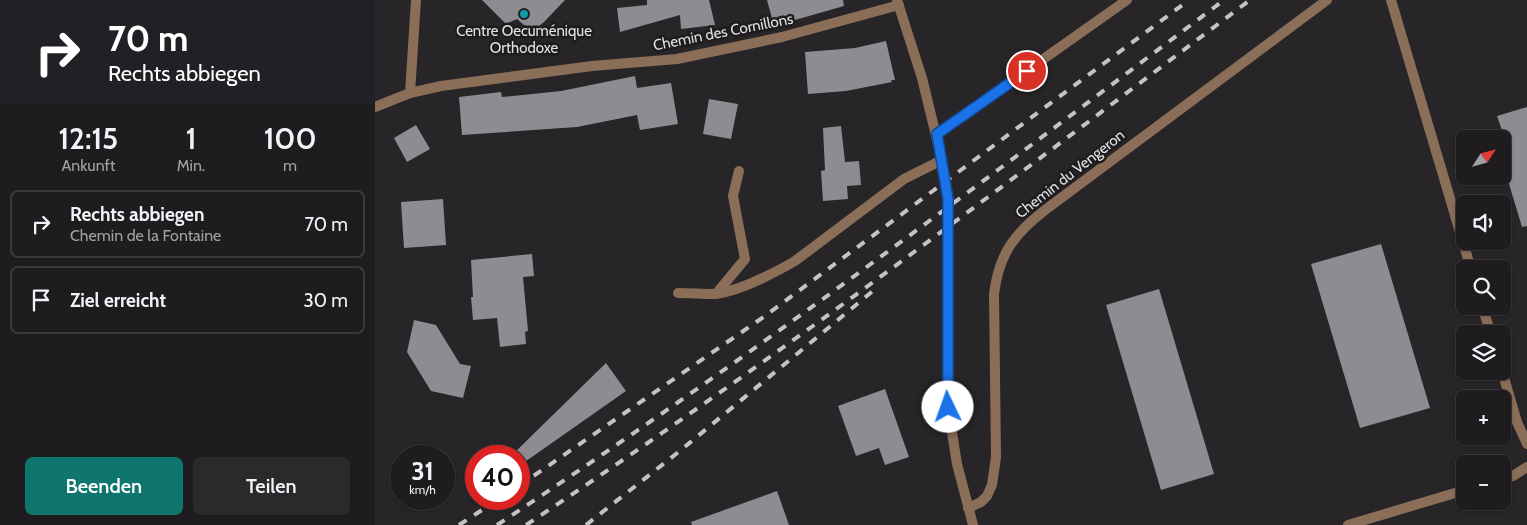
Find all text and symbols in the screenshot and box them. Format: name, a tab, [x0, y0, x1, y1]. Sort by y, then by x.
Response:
marker: Centre Oecuménique Orthodoxe	[518, 8, 530, 20]
street label: Chemin des Cornillons	[652, 10, 794, 54]
text: 70 m	[108, 17, 189, 60]
icon: right	[25, 20, 90, 85]
place label: Centre Oecuménique Orthodoxe	[456, 22, 592, 57]
pin	[1006, 50, 1048, 92]
icon: arrive	[1013, 57, 1041, 85]
text: Rechts abbiegen	[108, 60, 261, 87]
text: 12:15	[59, 120, 118, 157]
text: 1	[186, 120, 196, 157]
text: 100	[264, 120, 316, 157]
street label: Chemin du Vengeron	[1012, 126, 1128, 222]
north arrow	[1456, 130, 1511, 185]
map controls	[1456, 130, 1511, 510]
text: Ankunft	[61, 156, 115, 175]
text: Min.	[177, 156, 205, 175]
text: m	[283, 156, 297, 175]
button: sound	[1456, 195, 1511, 250]
text: Rechts abbiegen	[70, 203, 204, 226]
icon: right	[27, 210, 55, 238]
text: 70 m	[304, 213, 348, 236]
text: Chemin de la Fontaine	[70, 226, 221, 245]
button: search	[1456, 260, 1511, 315]
icon: arrive	[27, 286, 55, 314]
text: Ziel erreicht	[70, 289, 166, 312]
text: 30 m	[304, 289, 348, 312]
button: layers	[1456, 325, 1511, 380]
position arrow	[921, 380, 973, 432]
button: +	[1456, 390, 1511, 445]
speed limit sign: 40	[465, 445, 530, 510]
button: −	[1456, 455, 1511, 510]
text: 31	[411, 456, 434, 486]
button: Beenden	[25, 457, 183, 515]
button: Teilen	[193, 457, 350, 515]
text: km/h	[409, 482, 436, 497]

